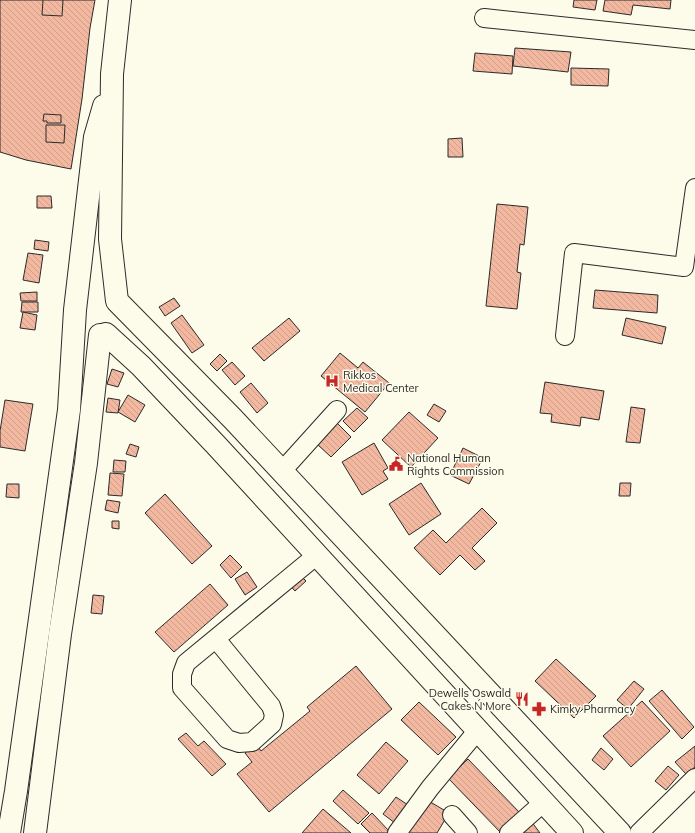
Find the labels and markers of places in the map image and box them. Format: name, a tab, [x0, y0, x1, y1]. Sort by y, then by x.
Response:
place label: Rikkos Medical Center	[343, 368, 418, 395]
hospital icon: Rikkos Medical Center	[324, 373, 340, 389]
place label: National Human Rights Commission	[407, 451, 504, 478]
public building icon: National Human Rights Commission	[388, 456, 404, 472]
place label: Dewells Oswald Cakes Ń More	[429, 686, 511, 713]
restaurant icon: Dewells Oswald Cakes Ń More	[514, 691, 530, 707]
pharmacy icon: Kimky Pharmacy	[531, 701, 547, 717]
place label: Kimky Pharmacy	[550, 702, 635, 716]

